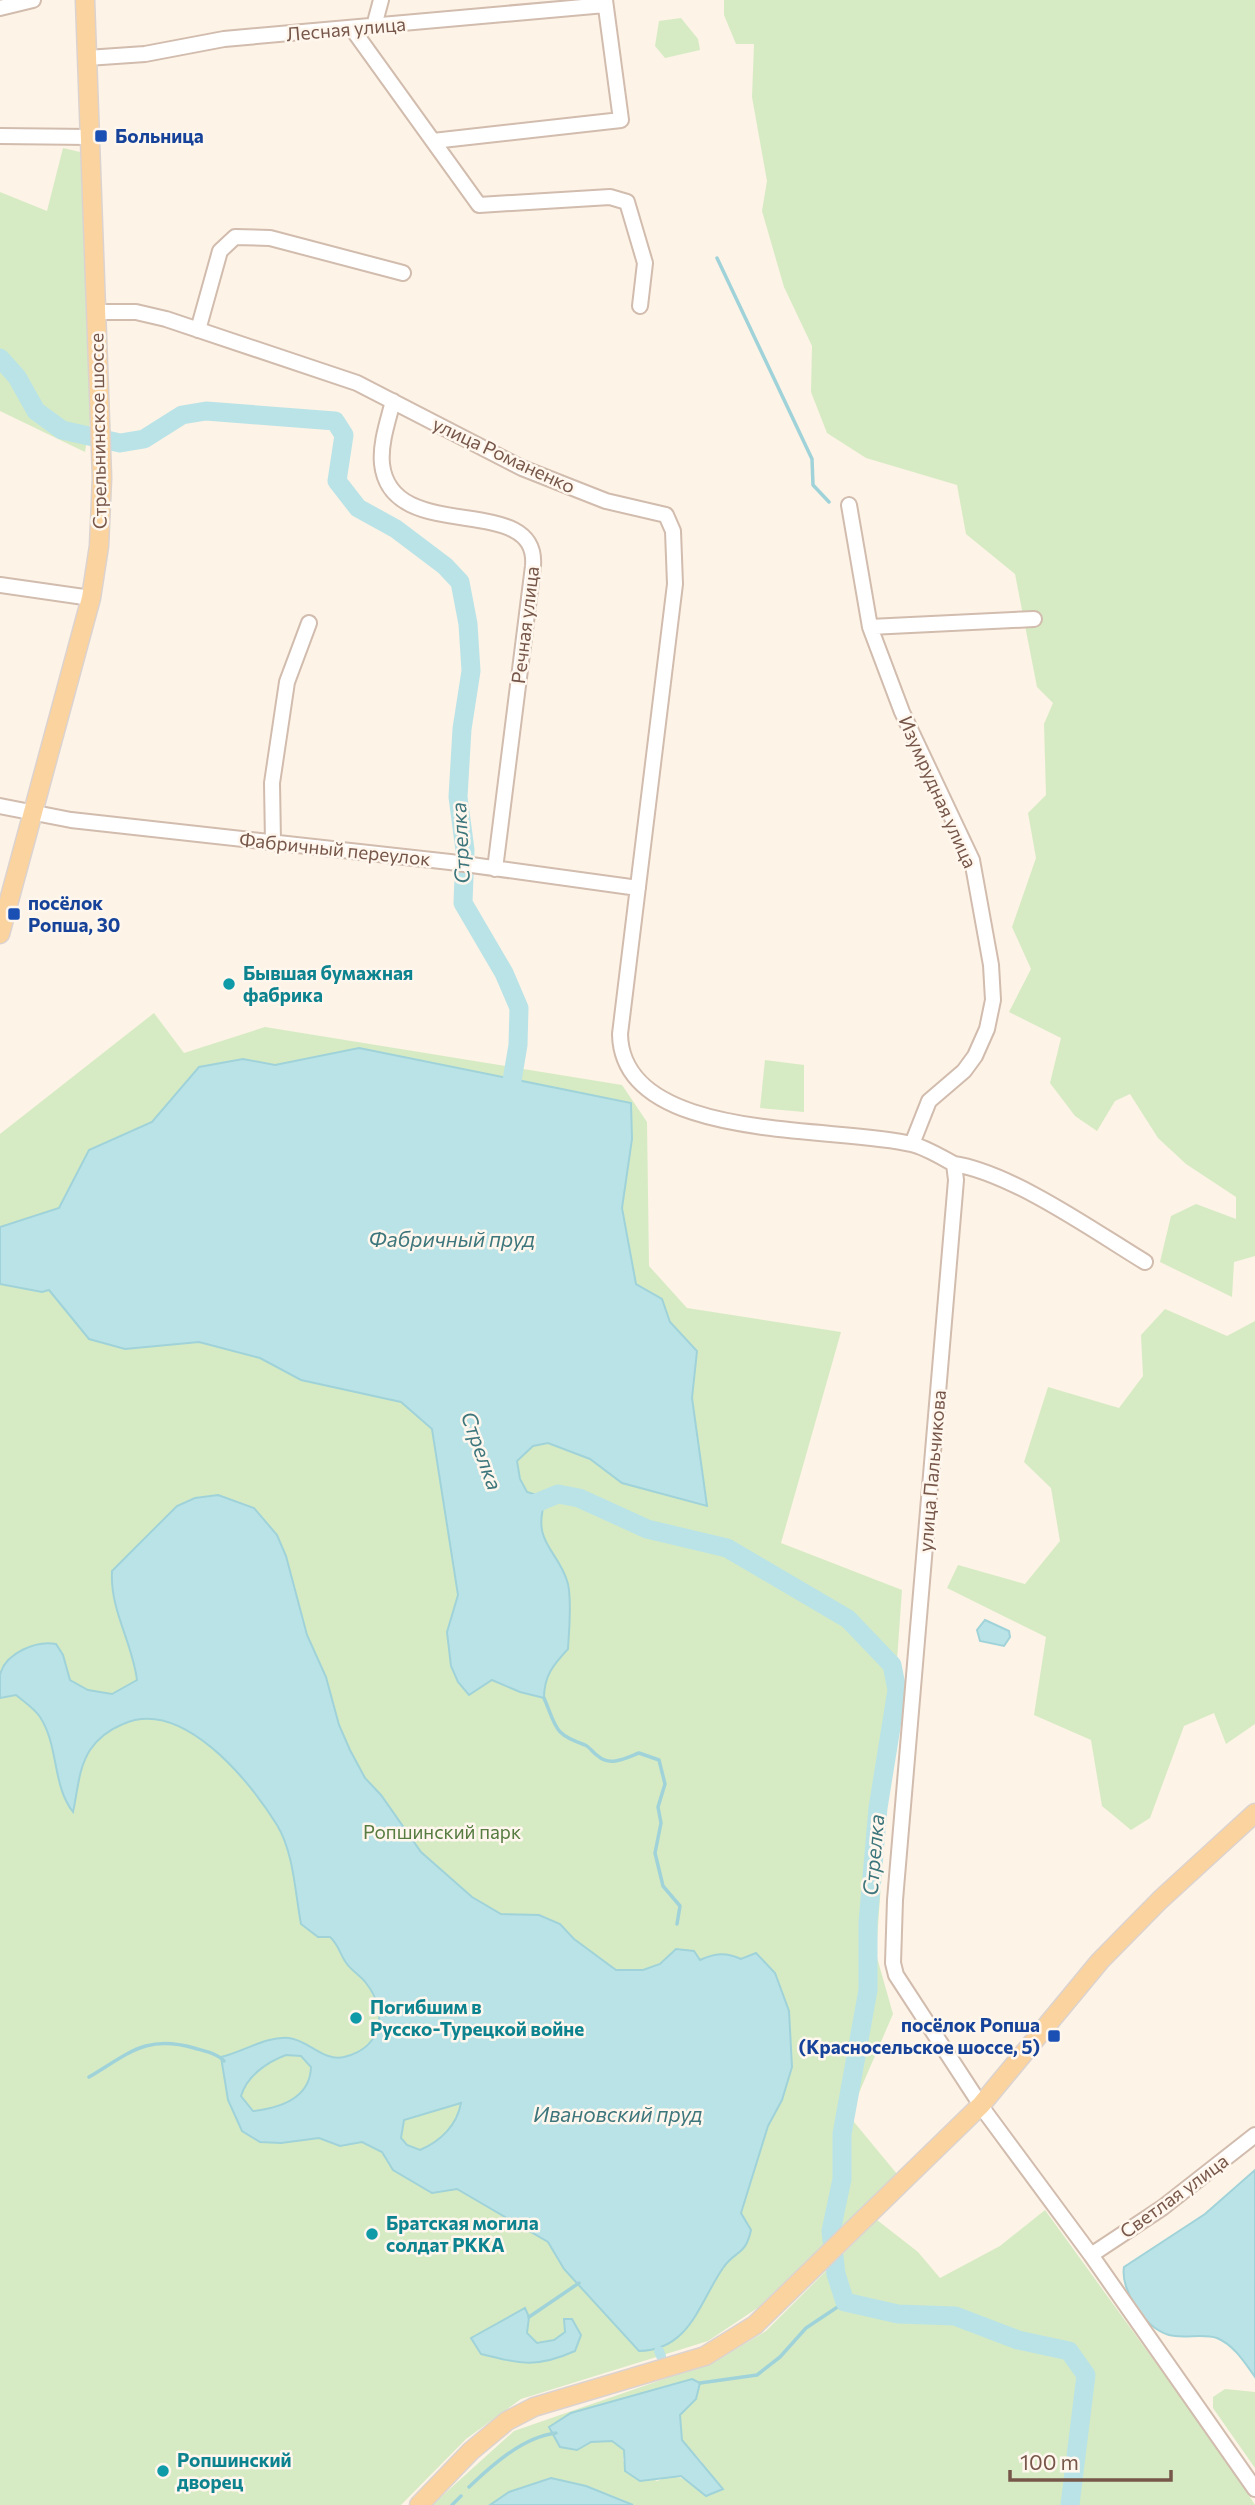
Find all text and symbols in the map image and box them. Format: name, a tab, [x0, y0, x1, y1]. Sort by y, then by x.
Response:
street label: Лесная улица	[285, 12, 407, 45]
place label: Больница	[115, 124, 204, 147]
marker: Больница	[93, 128, 109, 144]
street label: Стрельнинское шоссе	[84, 333, 111, 529]
street label: улица Романенко	[429, 411, 579, 498]
street label: Речная улица	[506, 565, 543, 685]
street label: Изумрудная улица	[895, 712, 982, 871]
water label: Стрелка	[445, 802, 474, 884]
street label: Фабричный переулок	[238, 827, 432, 870]
place label: посёлок Ропша, 30	[28, 891, 120, 936]
marker: посёлок Ропша, 30	[6, 906, 22, 922]
place label: Бывшая бумажная фабрика	[243, 961, 413, 1006]
marker: Бывшая бумажная фабрика	[221, 976, 237, 992]
water label: Фабричный пруд	[369, 1226, 535, 1251]
street label: улица Пальчикова	[913, 1389, 950, 1553]
water label: Стрелка	[457, 1408, 508, 1493]
water label: Стрелка	[857, 1813, 889, 1897]
park label: Ропшинский парк	[363, 1820, 521, 1843]
place label: Погибшим в Русско-Турецкой войне	[370, 1995, 584, 2040]
marker: Погибшим в Русско-Турецкой войне	[348, 2010, 364, 2026]
place label: посёлок Ропша (Красносельское шоссе, 5)	[798, 2013, 1040, 2058]
marker: посёлок Ропша (Красносельское шоссе, 5)	[1046, 2028, 1062, 2044]
water label: Ивановский пруд	[533, 2101, 703, 2126]
street label: Светлая улица	[1115, 2149, 1232, 2243]
place label: Братская могила солдат РККА	[386, 2211, 539, 2256]
marker: Братская могила солдат РККА	[364, 2226, 380, 2242]
scale bar	[1010, 2438, 1171, 2482]
place label: Ропшинский дворец	[177, 2448, 292, 2493]
text: 100 m	[1020, 2449, 1079, 2474]
marker: Ропшинский дворец	[155, 2463, 171, 2479]

